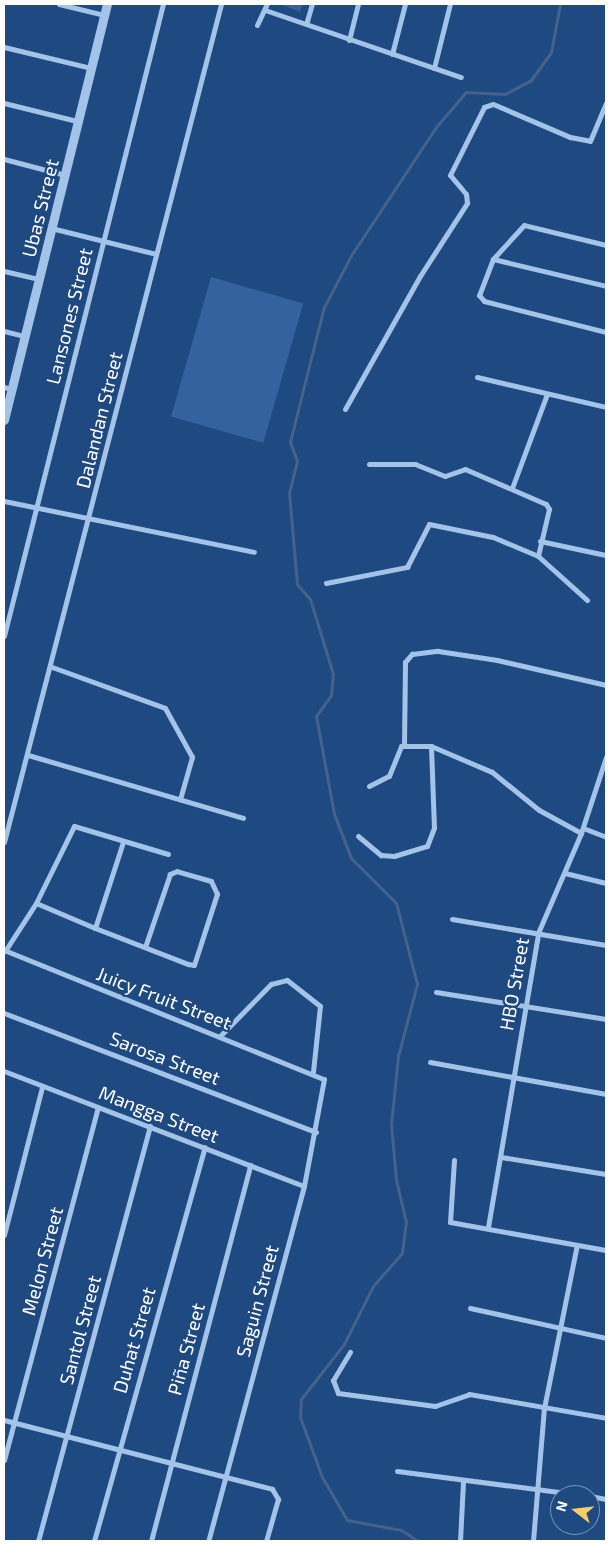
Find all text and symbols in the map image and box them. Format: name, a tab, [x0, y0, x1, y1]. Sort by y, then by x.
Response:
street label: Ubas Street	[17, 156, 63, 260]
street label: Lansones Street	[41, 246, 97, 386]
street label: Dalandan Street	[71, 350, 127, 490]
street label: HBO Street	[495, 936, 533, 1032]
street label: Juicy Fruit Street	[93, 962, 235, 1034]
street label: Sarosa Street	[107, 1027, 223, 1089]
street label: Mangga Street	[96, 1081, 222, 1147]
street label: Melon Street	[17, 1204, 67, 1318]
street label: Saguin Street	[231, 1242, 283, 1360]
street label: Santol Street	[54, 1273, 106, 1387]
street label: Duhat Street	[108, 1284, 160, 1396]
street label: Piña Street	[163, 1300, 209, 1398]
north arrow	[550, 1485, 600, 1535]
text: N	[551, 1499, 571, 1513]

